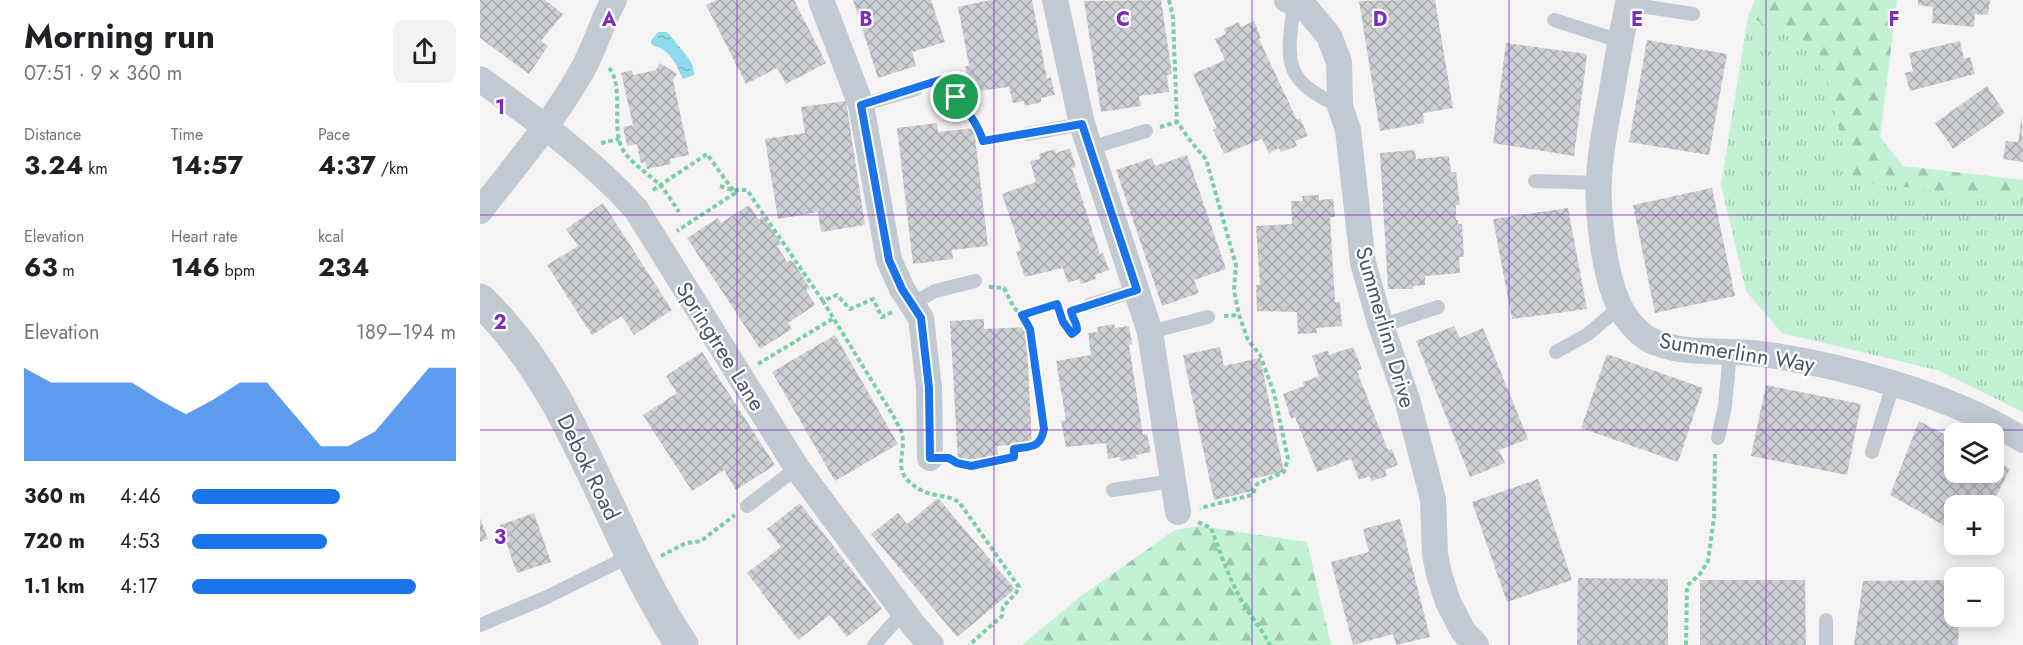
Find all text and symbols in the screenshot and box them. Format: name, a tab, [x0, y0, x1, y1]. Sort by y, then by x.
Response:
text: A	[601, 5, 617, 34]
text: B	[859, 5, 873, 34]
text: C	[1116, 5, 1130, 34]
text: D	[1373, 5, 1387, 34]
text: E	[1631, 5, 1643, 34]
text: F	[1888, 5, 1900, 34]
text: Morning run	[24, 13, 215, 60]
button: share	[393, 20, 456, 83]
text: 07:51 · 9 × 360 m	[24, 59, 182, 88]
pin	[930, 71, 981, 122]
icon: arrive	[939, 80, 972, 113]
text: 1	[495, 93, 505, 122]
text: Distance	[24, 123, 81, 146]
text: Time	[171, 123, 203, 146]
text: Pace	[318, 123, 350, 146]
text: 3.24	[24, 146, 83, 184]
text: 14:57	[171, 146, 243, 184]
text: 4:37	[318, 146, 376, 184]
text: km	[83, 157, 108, 180]
text: /km	[376, 157, 409, 180]
text: Elevation	[24, 225, 84, 248]
text: Heart rate	[171, 225, 238, 248]
text: kcal	[318, 225, 344, 248]
street label: Summerlinn Drive	[1348, 243, 1424, 411]
text: 63	[24, 248, 58, 286]
text: 146	[171, 248, 220, 286]
text: 234	[318, 248, 369, 286]
text: m	[58, 259, 75, 282]
text: bpm	[220, 259, 255, 282]
street label: Springtree Lane	[668, 275, 774, 417]
text: 2	[493, 308, 507, 337]
text: Elevation	[24, 318, 99, 347]
text: 189–194 m	[356, 318, 456, 347]
street label: Summerlinn Way	[1657, 324, 1817, 380]
street label: Debok Road	[550, 408, 628, 526]
map controls	[1944, 423, 2004, 627]
button: layers	[1944, 423, 2004, 483]
text: 360 m	[24, 482, 85, 511]
text: 4:46	[120, 482, 161, 511]
button: +	[1944, 495, 2004, 555]
text: 3	[494, 523, 506, 552]
text: 720 m	[24, 527, 85, 556]
text: 4:53	[120, 527, 160, 556]
button: −	[1944, 567, 2004, 627]
text: 1.1 km	[24, 572, 85, 601]
text: 4:17	[120, 572, 157, 601]

